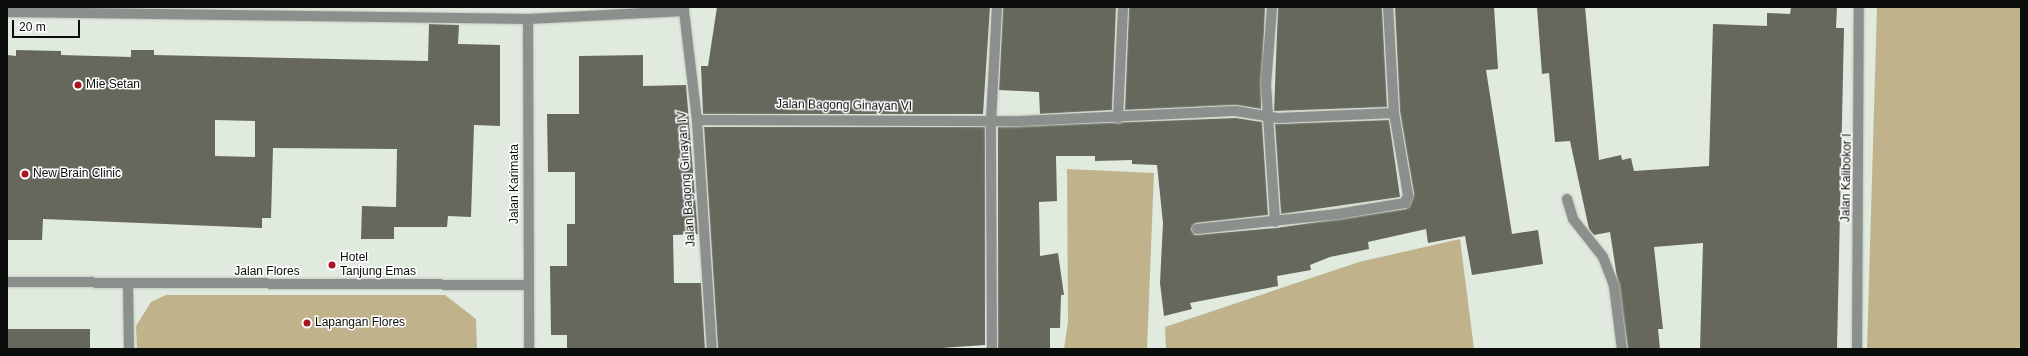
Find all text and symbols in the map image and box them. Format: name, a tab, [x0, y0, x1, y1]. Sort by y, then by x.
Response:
scale bar	[14, 12, 82, 38]
text: 20 m	[19, 20, 46, 34]
place label: Mie Setan	[86, 78, 140, 92]
marker: Mie Setan	[73, 80, 83, 90]
street label: Jalan Bagong Ginayan VI	[776, 98, 912, 114]
street label: Jalan Bagong Ginayan IV	[675, 111, 699, 247]
street label: Jalan Kalibokor I	[1839, 134, 1855, 222]
street label: Jalan Karimata	[508, 144, 522, 224]
place label: New Brain Clinic	[33, 167, 121, 181]
marker: New Brain Clinic	[20, 169, 30, 179]
place label: Hotel Tanjung Emas	[340, 251, 416, 279]
marker: Hotel Tanjung Emas	[327, 260, 337, 270]
street label: Jalan Flores	[234, 265, 300, 279]
place label: Lapangan Flores	[315, 316, 405, 330]
marker: Lapangan Flores	[302, 318, 312, 328]

